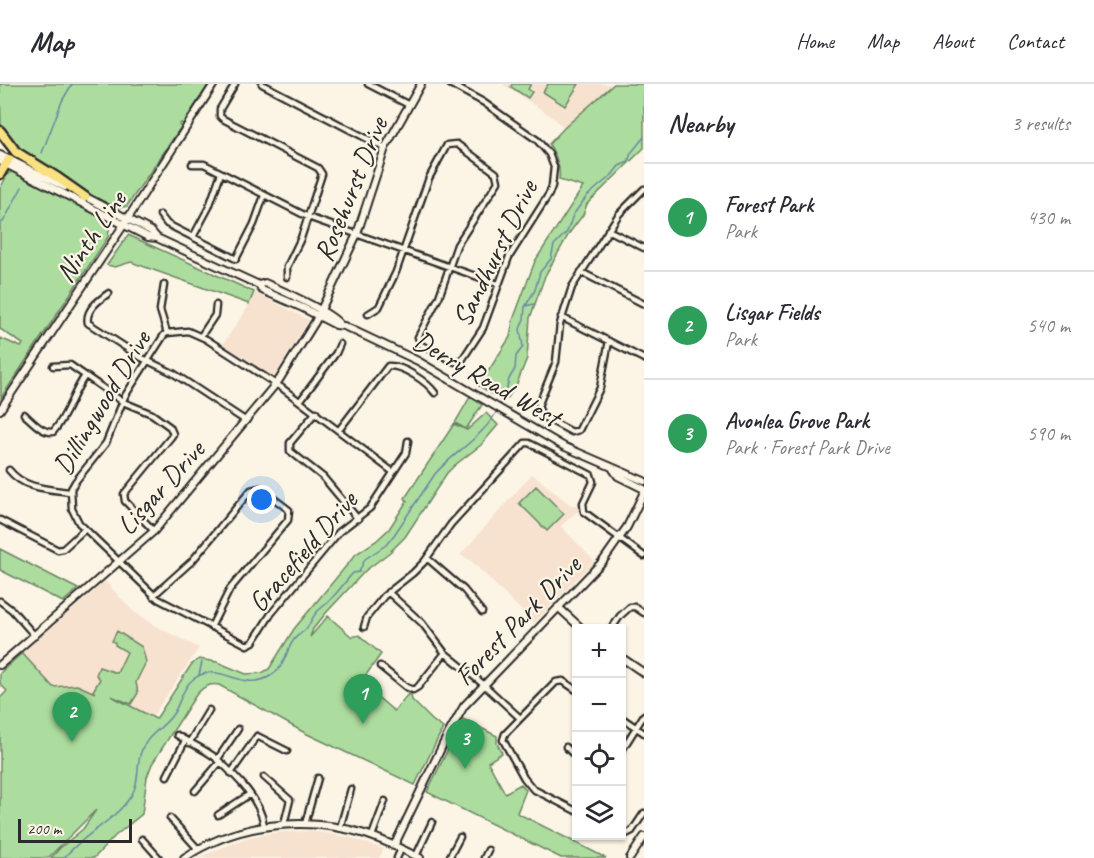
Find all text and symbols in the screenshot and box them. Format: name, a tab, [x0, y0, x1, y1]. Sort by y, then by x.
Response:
text: Map	[30, 24, 73, 59]
text: Home	[796, 28, 834, 54]
text: Map	[867, 28, 899, 54]
text: About	[932, 28, 974, 54]
text: Contact	[1007, 28, 1064, 54]
text: Nearby	[668, 107, 733, 140]
street label: Rosehurst Drive	[306, 110, 396, 266]
text: 3 results	[1011, 111, 1070, 136]
street label: Sandhurst Drive	[444, 173, 546, 332]
street label: Ninth Line	[47, 182, 135, 289]
text: Forest Park	[725, 191, 813, 219]
text: 1	[683, 205, 692, 230]
text: 430 m	[1027, 205, 1070, 230]
text: Park	[725, 219, 757, 244]
text: Lisgar Fields	[725, 299, 819, 327]
text: 2	[683, 313, 692, 338]
text: 540 m	[1027, 313, 1070, 338]
street label: Derry Road West	[407, 322, 569, 436]
street label: Dillingwood Drive	[45, 323, 159, 480]
text: Park	[725, 327, 757, 352]
text: Avonlea Grove Park	[725, 407, 869, 435]
text: 3	[683, 421, 692, 446]
text: 590 m	[1027, 421, 1070, 446]
street label: Lisgar Drive	[109, 431, 213, 542]
text: Park · Forest Park Drive	[725, 435, 890, 460]
street label: Gracefield Drive	[240, 482, 366, 619]
your location	[247, 485, 276, 514]
street label: Forest Park Drive	[447, 547, 589, 693]
map controls	[572, 624, 626, 840]
button: +	[572, 624, 626, 678]
pin: 1	[344, 674, 382, 724]
button: −	[572, 678, 626, 732]
pin: 2	[52, 692, 92, 742]
pin: 3	[446, 720, 484, 769]
button: locate	[572, 732, 626, 786]
button: layers	[572, 786, 626, 840]
scale bar	[18, 816, 132, 844]
text: 200 m	[27, 819, 61, 839]

